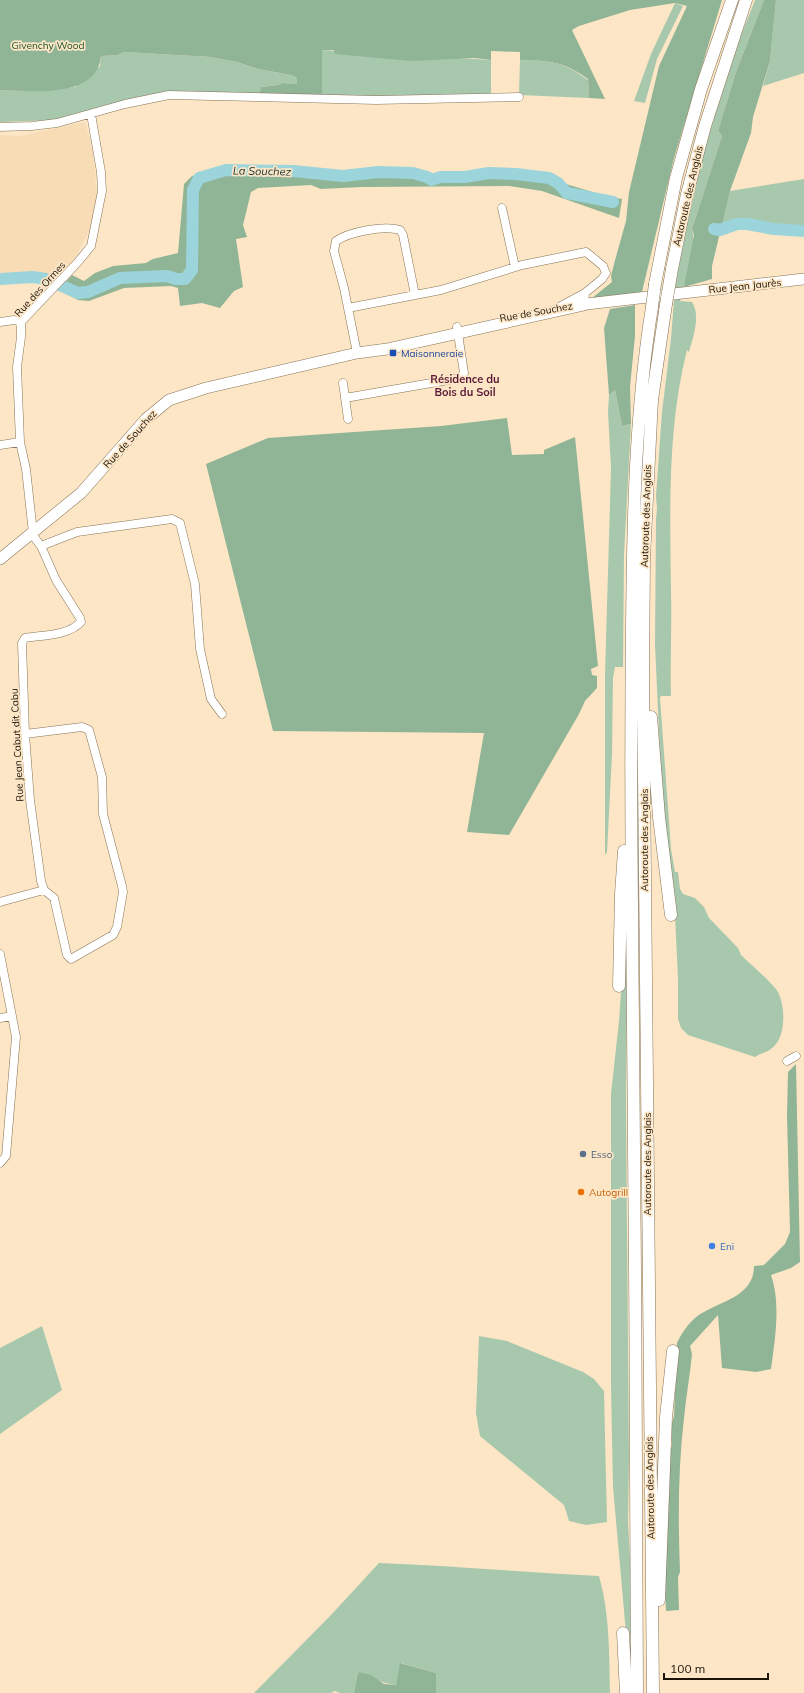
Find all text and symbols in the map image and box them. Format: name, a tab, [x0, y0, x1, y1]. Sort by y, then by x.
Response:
park label: Givenchy Wood	[12, 39, 84, 52]
street label: Autoroute des Anglais	[670, 144, 706, 248]
water label: La Souchez	[233, 163, 292, 179]
street label: Rue des Ormes	[12, 259, 68, 319]
street label: Rue Jean Jaurès	[708, 276, 782, 296]
street label: Rue de Souchez	[498, 299, 574, 325]
place label: Maisonneraie	[401, 347, 463, 360]
marker: Maisonneraie	[388, 348, 398, 358]
district label: Résidence du Bois du Soil	[430, 372, 500, 399]
street label: Rue de Souchez	[100, 407, 160, 471]
street label: Autoroute des Anglais	[638, 464, 654, 568]
street label: Rue Jean Cabut dit Cabu	[8, 688, 26, 802]
street label: Autoroute des Anglais	[638, 789, 651, 891]
street label: Autoroute des Anglais	[641, 1113, 654, 1215]
place label: Esso	[591, 1148, 613, 1161]
marker: Esso	[578, 1149, 588, 1159]
place label: Autogrill	[589, 1186, 628, 1199]
marker: Autogrill	[576, 1187, 586, 1197]
place label: Eni	[720, 1240, 734, 1253]
marker: Eni	[707, 1241, 717, 1251]
street label: Autoroute des Anglais	[643, 1436, 657, 1540]
scale bar	[664, 1655, 768, 1681]
text: 100 m	[670, 1661, 705, 1676]

